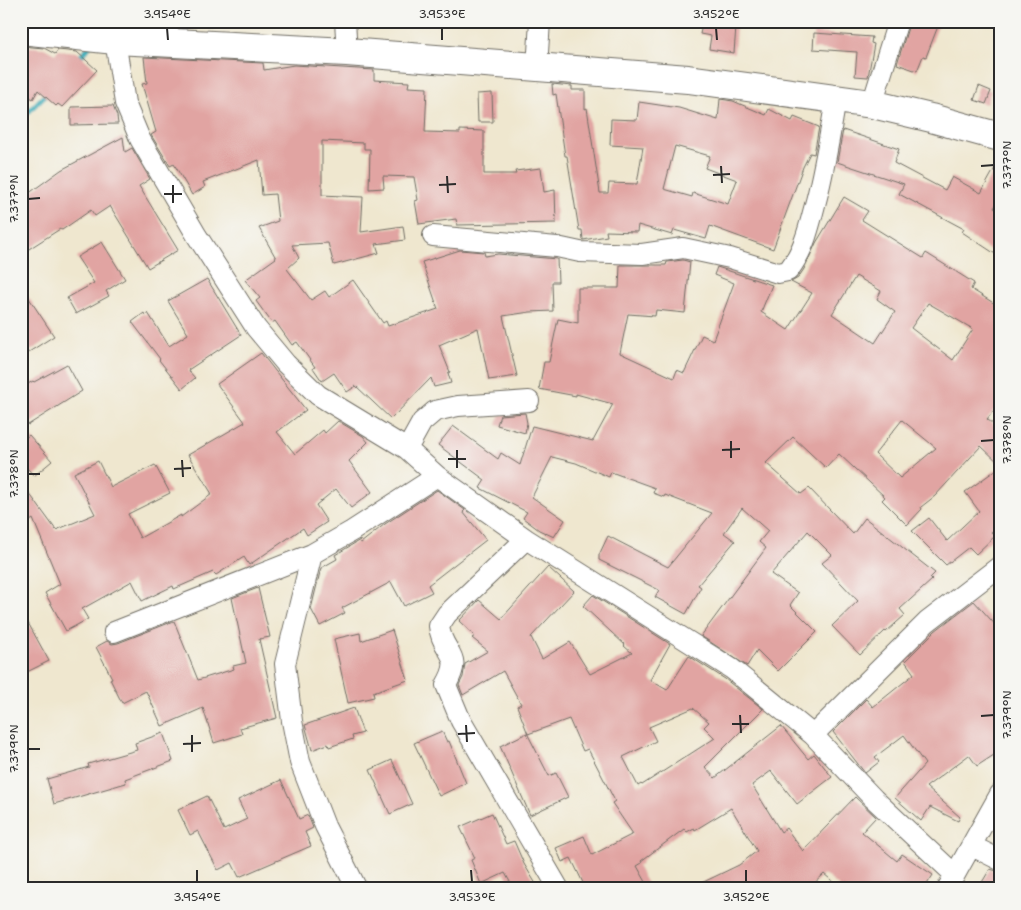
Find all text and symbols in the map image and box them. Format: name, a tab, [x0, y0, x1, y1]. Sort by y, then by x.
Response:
text: 3.954°E	[143, 6, 191, 22]
text: 3.953°E	[418, 6, 466, 22]
text: 3.952°E	[692, 6, 740, 22]
text: 7.377°N	[999, 141, 1015, 189]
text: 7.377°N	[6, 175, 22, 223]
text: 7.378°N	[999, 415, 1015, 465]
text: 7.378°N	[6, 449, 22, 499]
text: 7.379°N	[999, 690, 1015, 740]
text: 7.379°N	[6, 724, 22, 774]
text: 3.954°E	[173, 889, 221, 905]
text: 3.953°E	[448, 889, 496, 905]
text: 3.952°E	[722, 889, 770, 905]

